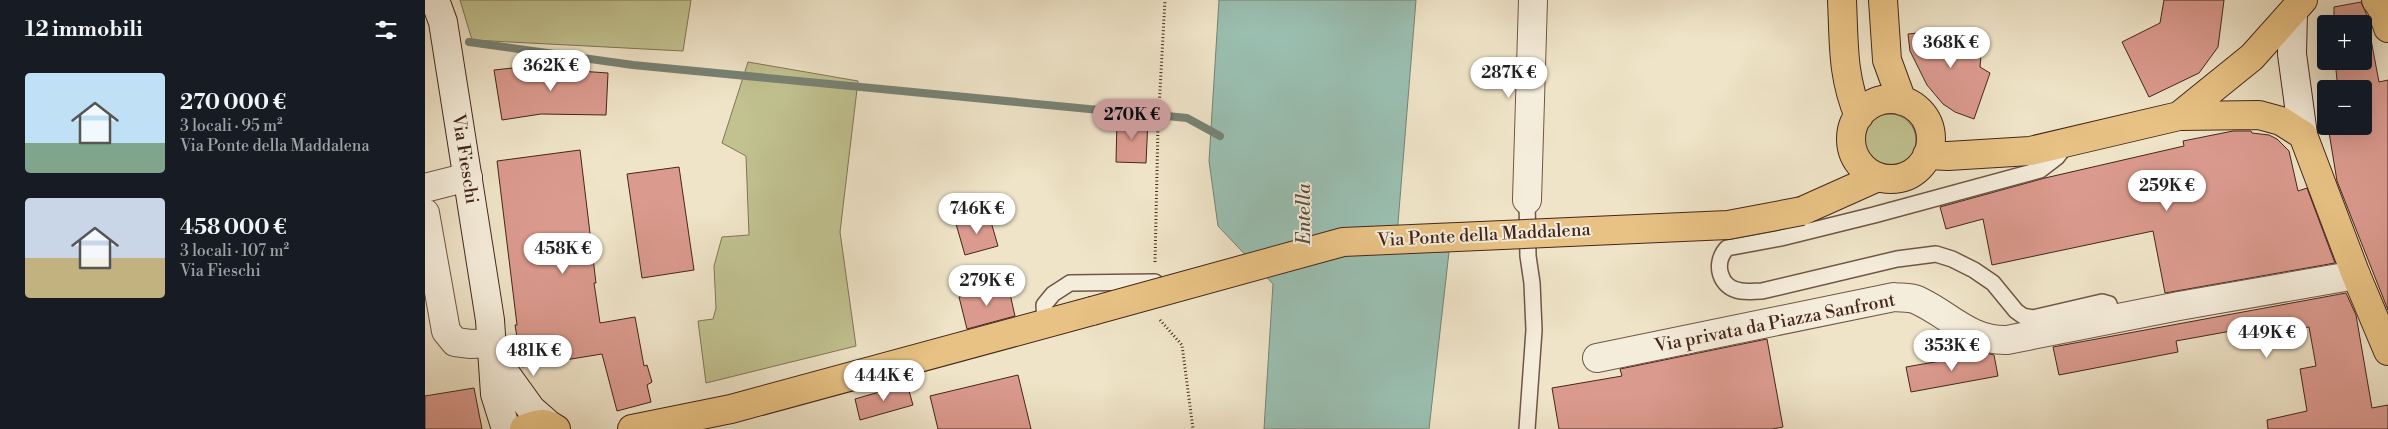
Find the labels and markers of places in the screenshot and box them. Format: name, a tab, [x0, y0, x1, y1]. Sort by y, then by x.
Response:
pin: 368K €	[1910, 27, 1992, 69]
pin: 362K €	[510, 49, 592, 92]
pin: 287K €	[1468, 56, 1550, 99]
pin: 270K €	[1091, 98, 1173, 141]
pin: 259K €	[2126, 170, 2208, 212]
pin: 746K €	[936, 192, 1018, 235]
pin: 458K €	[522, 232, 604, 275]
pin: 279K €	[946, 264, 1028, 307]
pin: 449K €	[2226, 316, 2308, 359]
pin: 353K €	[1911, 330, 1993, 372]
pin: 481K €	[493, 334, 575, 377]
pin: 444K €	[843, 360, 925, 402]

